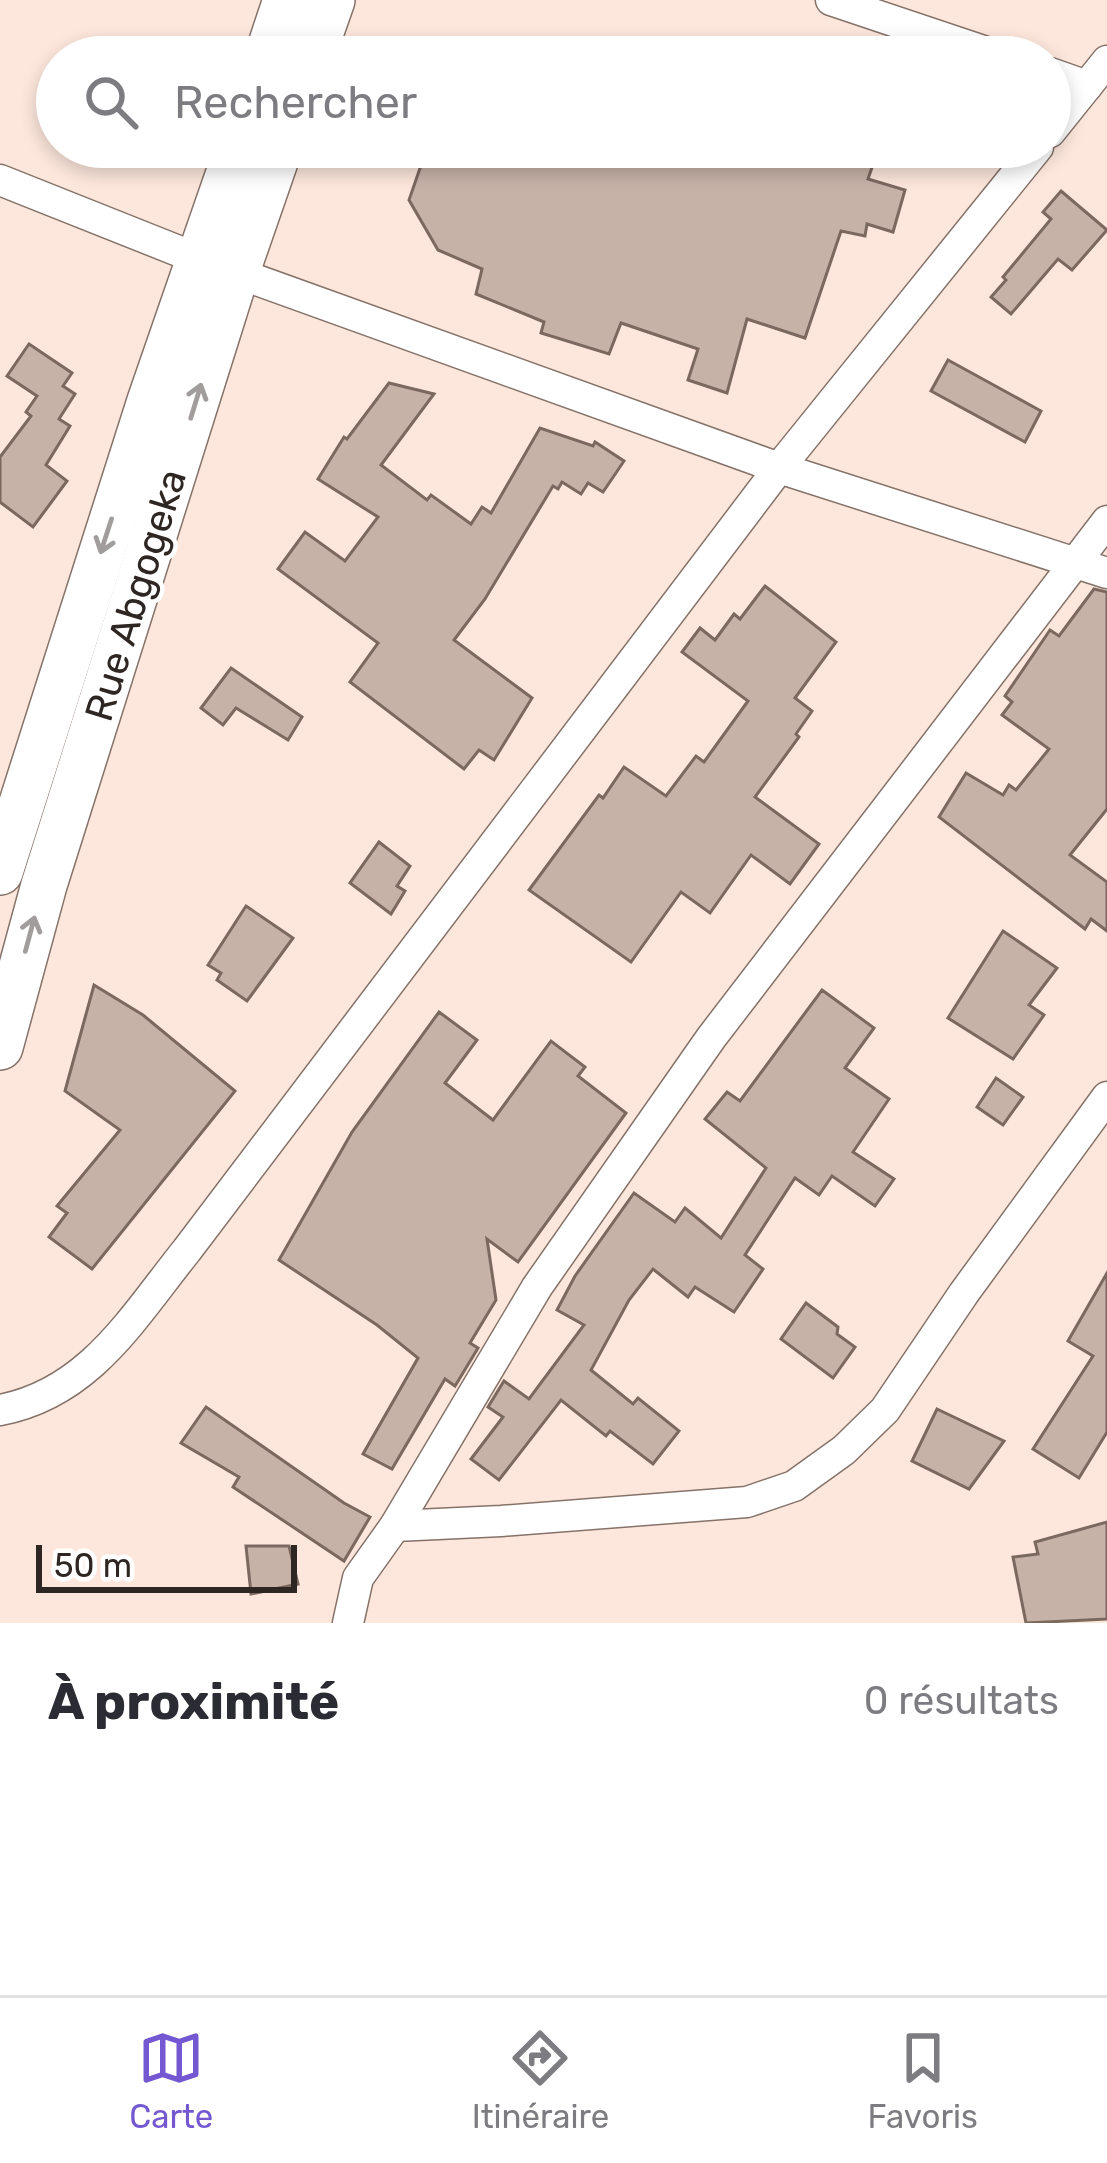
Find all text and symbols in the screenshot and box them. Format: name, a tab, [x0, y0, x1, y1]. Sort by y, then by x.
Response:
search box	[36, 36, 1071, 168]
icon: search	[78, 69, 144, 135]
text: Rechercher	[174, 76, 417, 129]
one-way arrow	[186, 383, 208, 421]
street label: Rue Abgogeka	[76, 464, 196, 727]
one-way arrow	[93, 516, 115, 554]
one-way arrow	[21, 916, 43, 954]
scale bar	[36, 1539, 297, 1592]
text: 50 m	[54, 1546, 132, 1585]
text: À proximité	[48, 1671, 339, 1732]
text: 0 résultats	[864, 1678, 1059, 1724]
tab: Carte	[129, 2025, 213, 2136]
tab: Itinéraire	[472, 2025, 609, 2136]
tab: Favoris	[868, 2025, 978, 2136]

